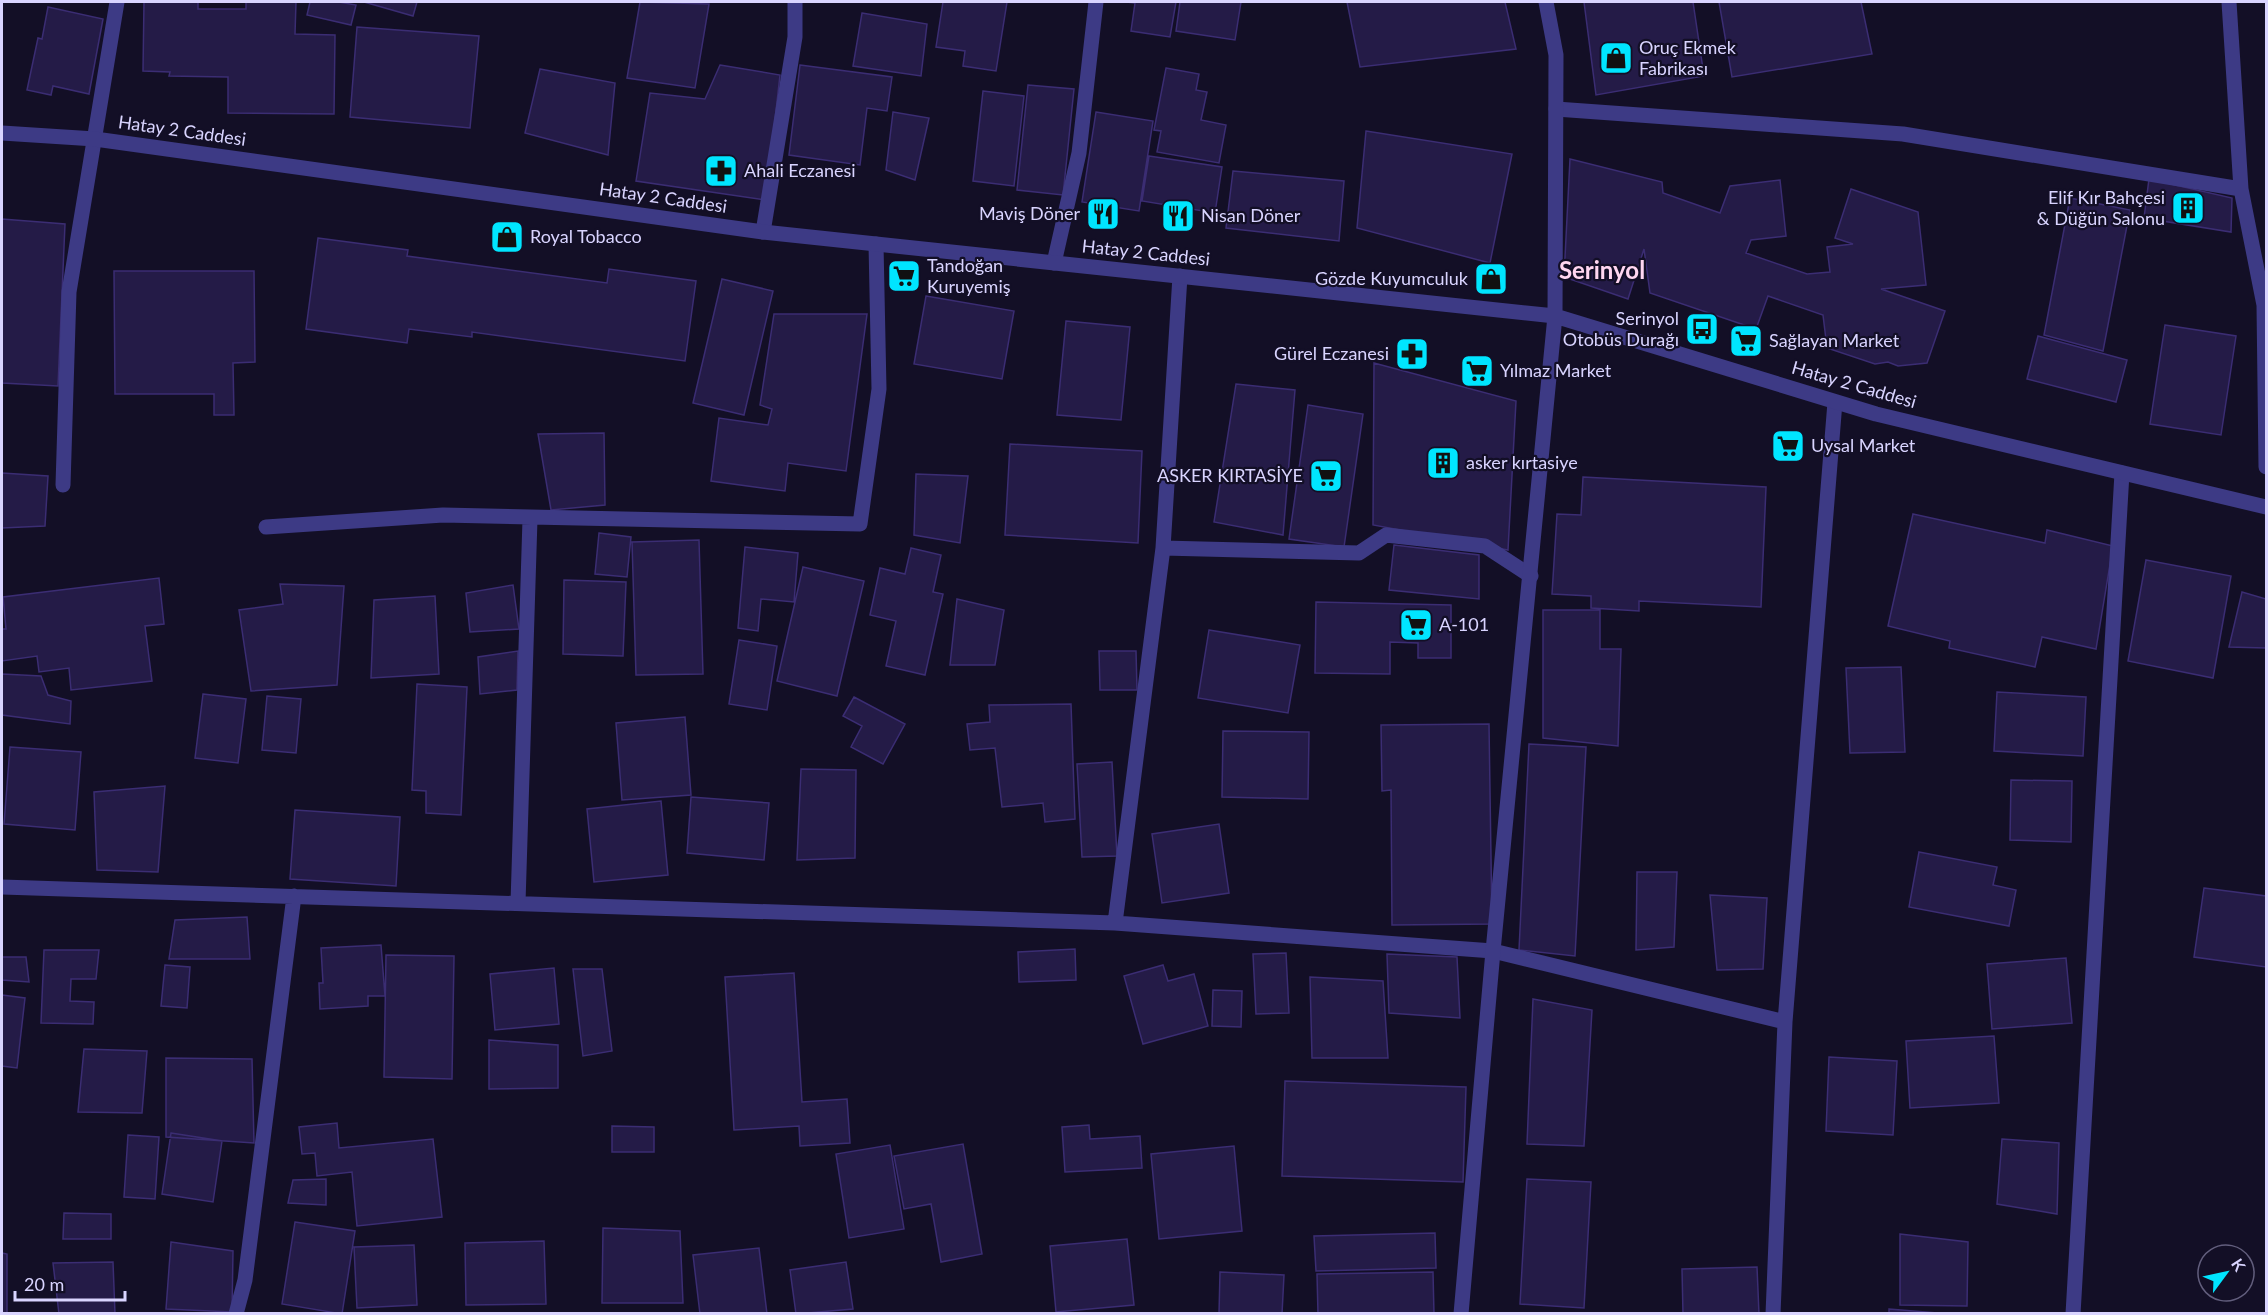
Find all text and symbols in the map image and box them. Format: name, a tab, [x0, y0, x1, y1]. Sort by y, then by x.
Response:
place label: Oruç Ekmek Fabrikası	[1639, 36, 1737, 79]
shop icon: Oruç Ekmek Fabrikası	[1598, 40, 1634, 76]
street label: Hatay 2 Caddesi	[117, 110, 247, 150]
pharmacy icon: Ahali Eczanesi	[703, 153, 739, 189]
place label: Ahali Eczanesi	[744, 159, 856, 181]
street label: Hatay 2 Caddesi	[598, 177, 728, 217]
place label: Elif Kır Bahçesi & Düğün Salonu	[2037, 186, 2165, 229]
building icon: Elif Kır Bahçesi & Düğün Salonu	[2170, 190, 2206, 226]
restaurant icon: Maviş Döner	[1085, 196, 1121, 232]
restaurant icon: Nisan Döner	[1160, 198, 1196, 234]
place label: Maviş Döner	[979, 202, 1080, 224]
place label: Nisan Döner	[1201, 204, 1301, 226]
shop icon: Royal Tobacco	[489, 219, 525, 255]
place label: Royal Tobacco	[530, 225, 642, 247]
street label: Hatay 2 Caddesi	[1081, 234, 1211, 270]
place label: Tandoğan Kuruyemiş	[927, 254, 1011, 297]
district label: Serinyol	[1559, 255, 1645, 284]
supermarket icon: Tandoğan Kuruyemiş	[886, 258, 922, 294]
shop icon: Gözde Kuyumculuk	[1473, 261, 1509, 297]
place label: Gözde Kuyumculuk	[1315, 267, 1469, 289]
place label: Serinyol Otobüs Durağı	[1563, 307, 1679, 350]
bus stop icon: Serinyol Otobüs Durağı	[1684, 311, 1720, 347]
supermarket icon: Sağlayan Market	[1728, 323, 1764, 359]
place label: Sağlayan Market	[1769, 329, 1900, 351]
pharmacy icon: Gürel Eczanesi	[1394, 336, 1430, 372]
place label: Gürel Eczanesi	[1274, 342, 1389, 364]
supermarket icon: Yılmaz Market	[1459, 353, 1495, 389]
street label: Hatay 2 Caddesi	[1789, 356, 1919, 412]
place label: Yılmaz Market	[1500, 359, 1612, 381]
supermarket icon: Uysal Market	[1770, 428, 1806, 464]
place label: Uysal Market	[1811, 434, 1916, 456]
building icon: asker kırtasiye	[1425, 445, 1461, 481]
place label: asker kırtasiye	[1466, 451, 1578, 473]
supermarket icon: ASKER KIRTASİYE	[1308, 458, 1344, 494]
place label: ASKER KIRTASİYE	[1157, 464, 1303, 486]
supermarket icon: A-101	[1398, 607, 1434, 643]
place label: A-101	[1439, 613, 1489, 635]
north arrow	[2196, 1243, 2256, 1303]
text: K	[2228, 1255, 2251, 1275]
scale bar	[15, 1264, 124, 1302]
text: 20 m	[24, 1273, 64, 1295]

